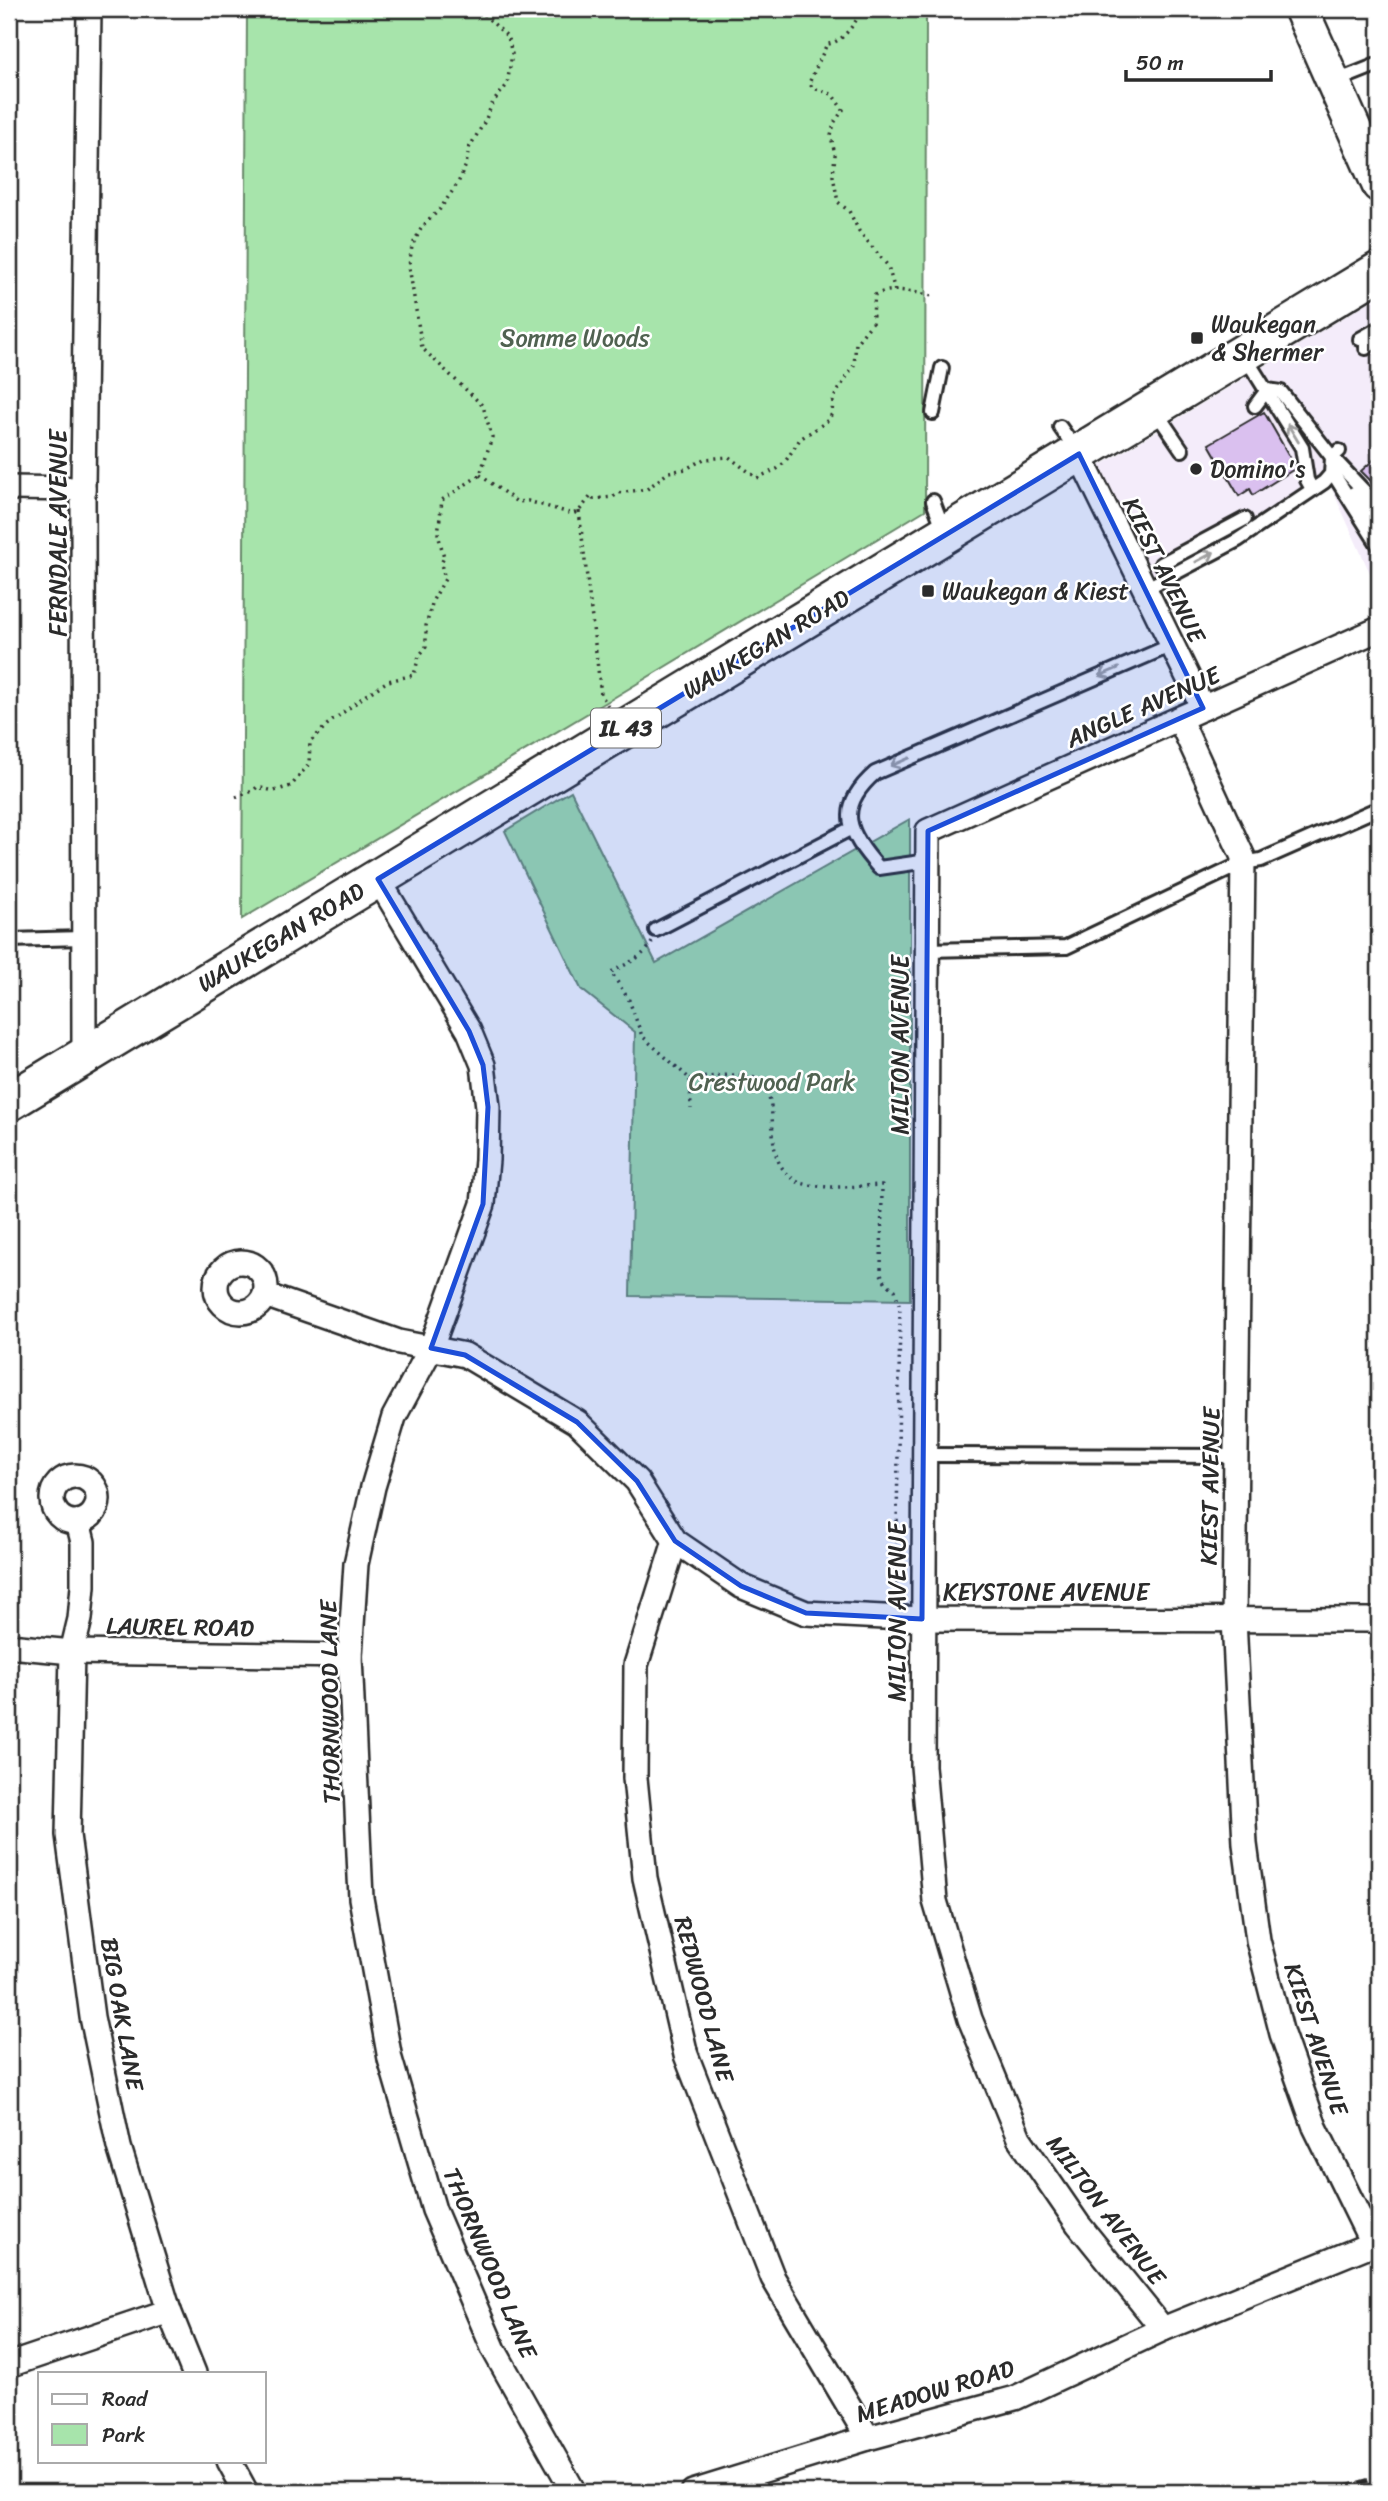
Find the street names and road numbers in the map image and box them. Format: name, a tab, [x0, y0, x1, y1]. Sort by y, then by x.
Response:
street label: FERNDALE AVENUE	[37, 428, 79, 636]
street label: KIEST AVENUE	[1110, 490, 1218, 652]
street label: WAUKEGAN ROAD	[674, 577, 858, 711]
street label: ANGLE AVENUE	[1058, 654, 1229, 760]
road number: IL 43	[591, 708, 661, 748]
street label: WAUKEGAN ROAD	[189, 870, 373, 1004]
street label: MILTON AVENUE	[879, 954, 921, 1135]
street label: KIEST AVENUE	[1188, 1405, 1232, 1565]
street label: MILTON AVENUE	[876, 1521, 918, 1702]
street label: KEYSTONE AVENUE	[943, 1571, 1151, 1613]
street label: THORNWOOD LANE	[307, 1598, 353, 1805]
street label: LAUREL ROAD	[106, 1605, 255, 1649]
street label: REDWOOD LANE	[662, 1911, 747, 2088]
street label: BIG OAK LANE	[88, 1934, 156, 2095]
street label: KIEST AVENUE	[1272, 1957, 1361, 2122]
street label: MILTON AVENUE	[1035, 2126, 1178, 2296]
street label: THORNWOOD LANE	[431, 2161, 550, 2367]
street label: MEADOW ROAD	[850, 2347, 1020, 2435]

